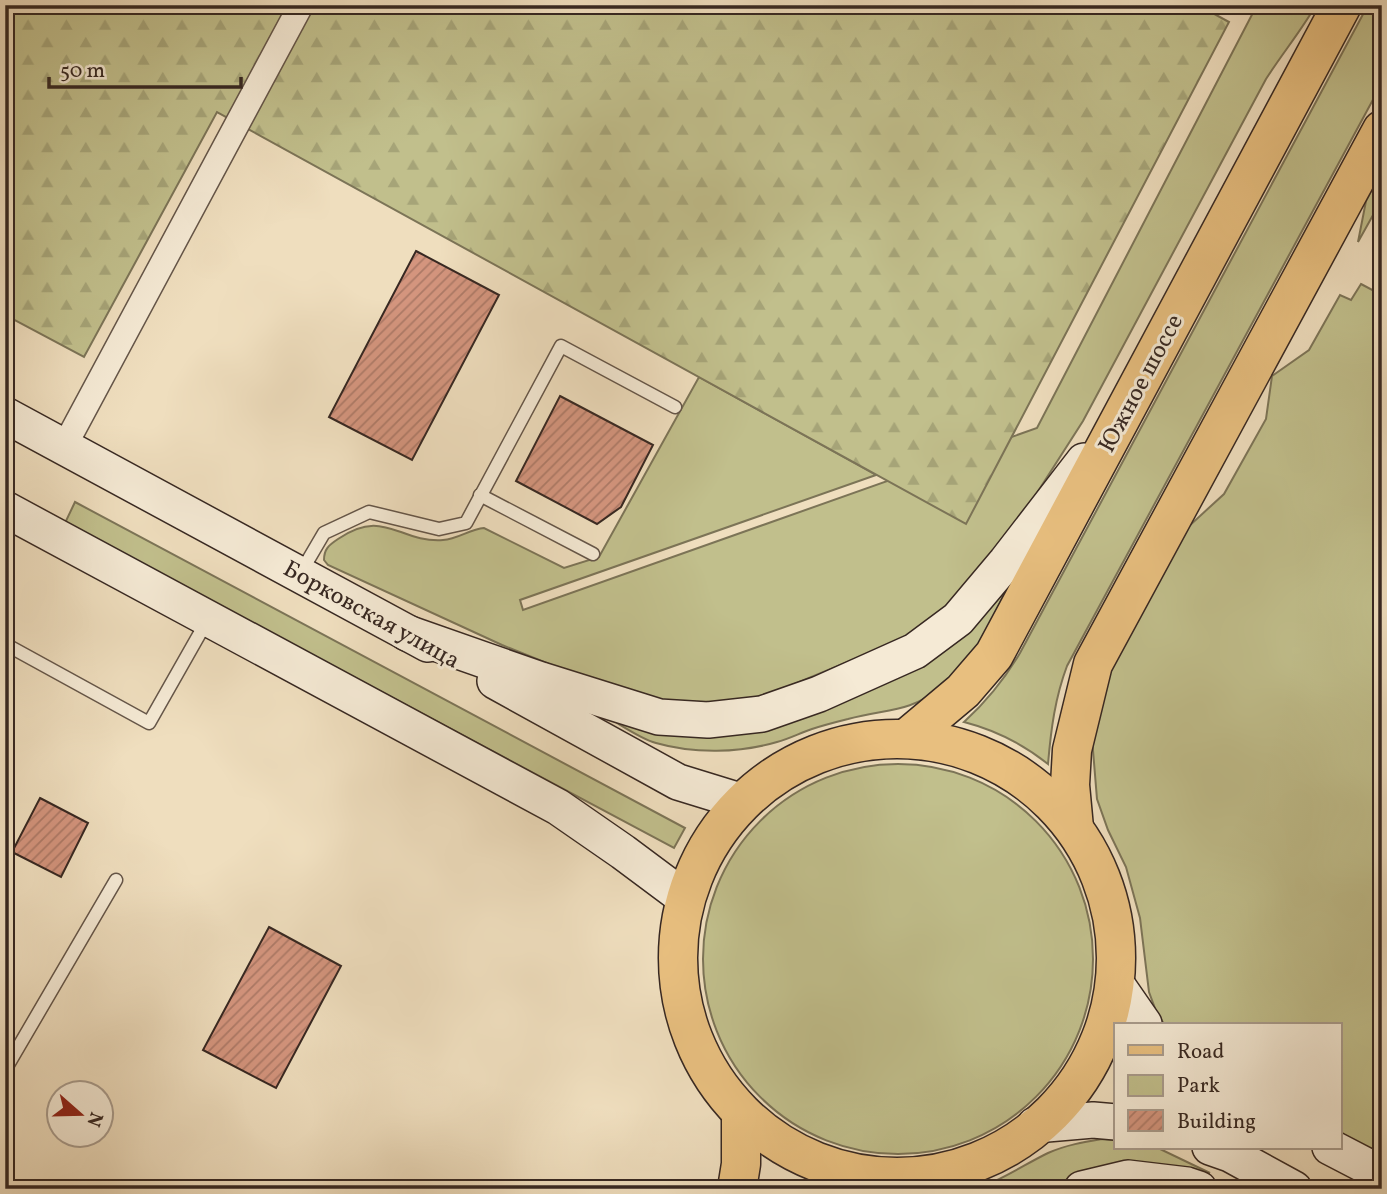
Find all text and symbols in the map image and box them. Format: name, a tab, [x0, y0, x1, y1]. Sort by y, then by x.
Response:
scale bar	[49, 46, 242, 90]
text: 50 m	[60, 57, 105, 86]
street label: Южное шоссе	[1091, 309, 1193, 459]
street label: Борковская улица	[276, 553, 466, 679]
legend	[1114, 1023, 1342, 1148]
text: Road	[1177, 1038, 1224, 1067]
text: Park	[1177, 1072, 1220, 1101]
north arrow	[46, 1078, 116, 1148]
text: N	[79, 1108, 109, 1130]
text: Building	[1177, 1108, 1256, 1137]

